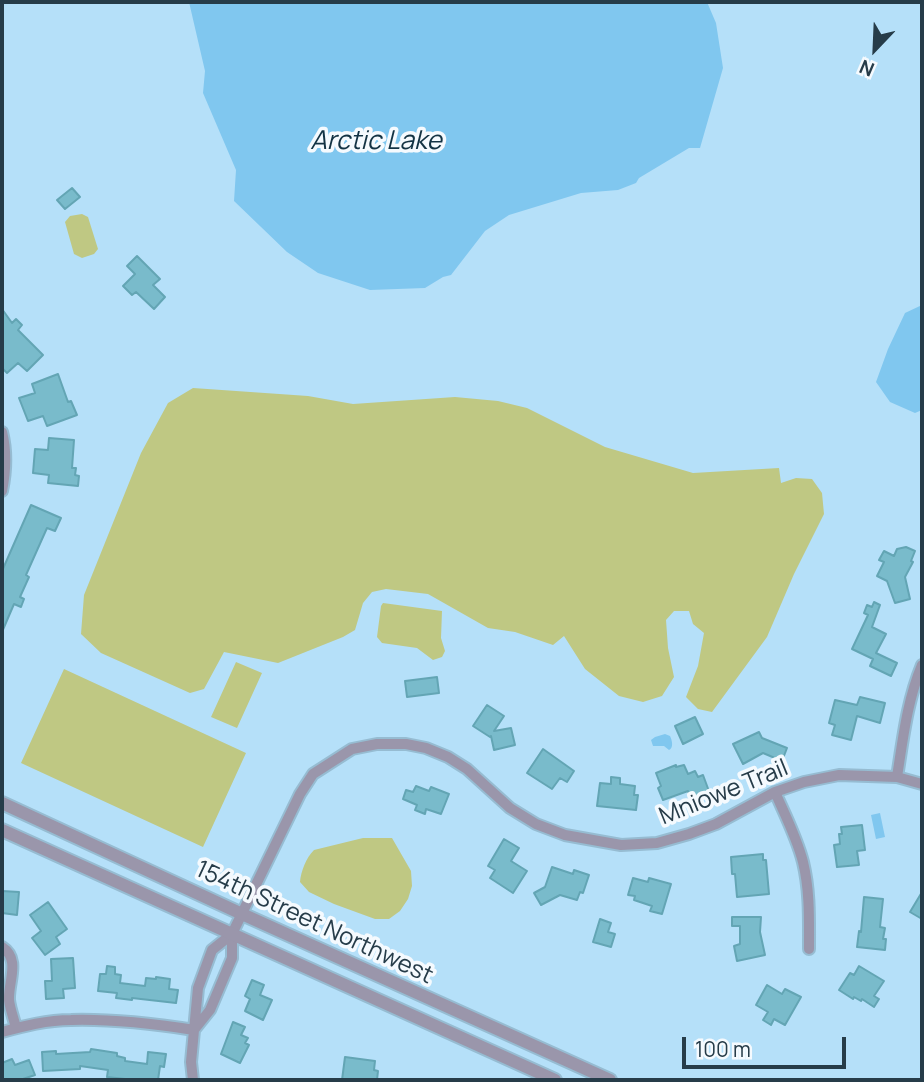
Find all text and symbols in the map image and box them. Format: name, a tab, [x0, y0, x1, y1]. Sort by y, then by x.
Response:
north arrow	[840, 14, 910, 84]
text: N	[855, 54, 878, 83]
water label: Arctic Lake	[310, 126, 442, 158]
street label: Mniowe Trail	[655, 754, 793, 832]
street label: 154th Street Northwest	[191, 855, 437, 991]
scale bar	[686, 1023, 850, 1066]
text: 100 m	[695, 1035, 751, 1063]

